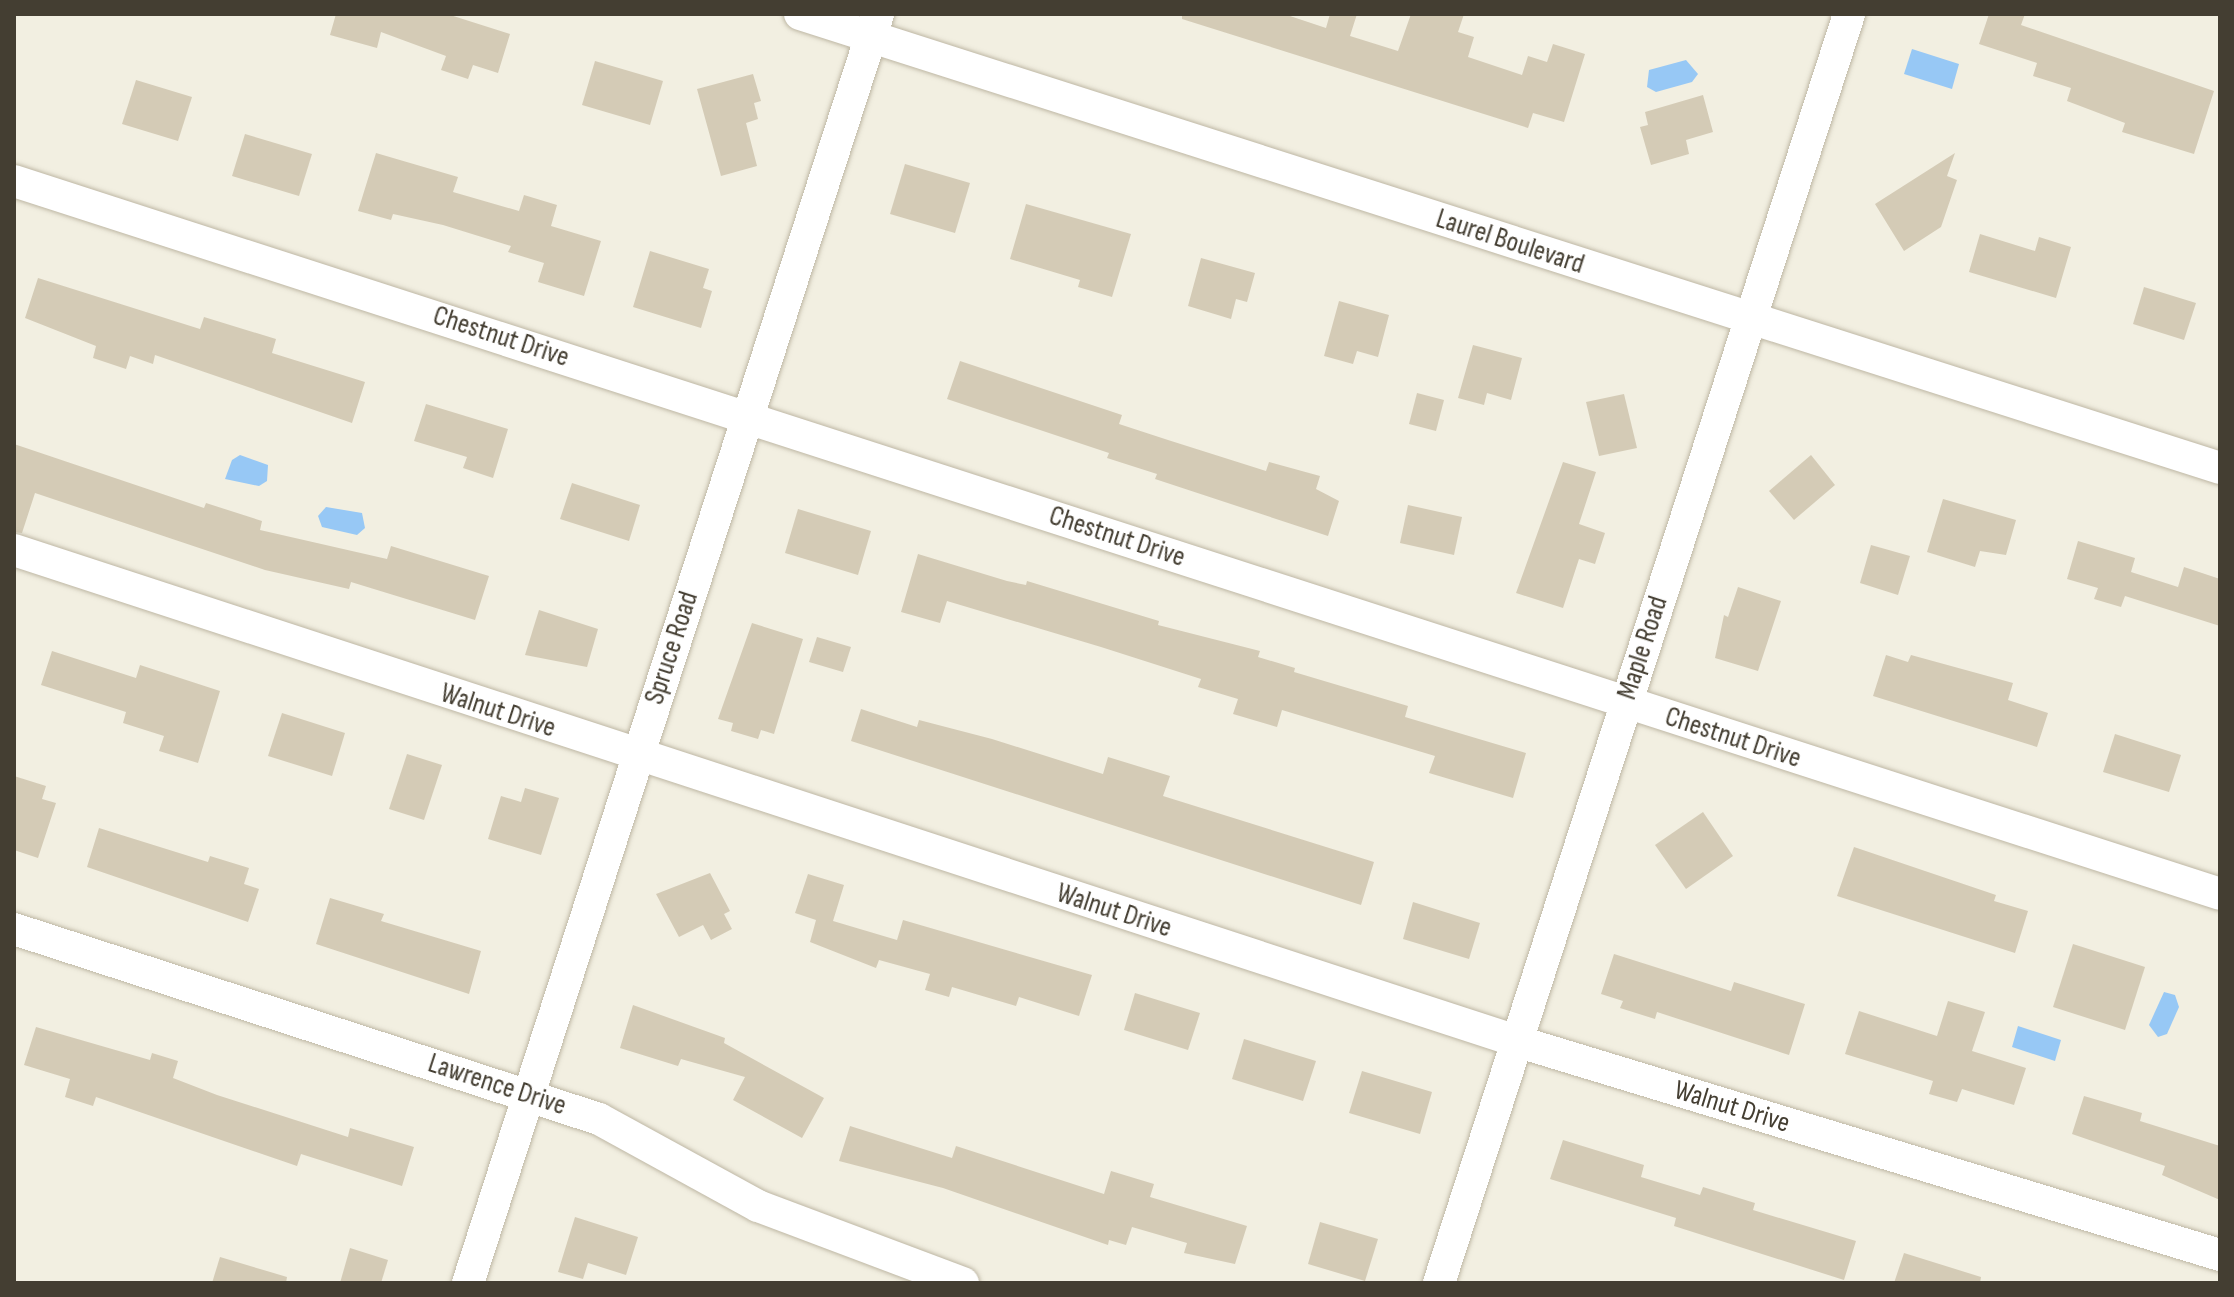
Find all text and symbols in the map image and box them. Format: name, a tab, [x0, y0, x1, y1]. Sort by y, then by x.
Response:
street label: Laurel Boulevard	[1432, 202, 1588, 282]
street label: Chestnut Drive	[429, 299, 573, 375]
street label: Chestnut Drive	[1045, 499, 1189, 575]
street label: Spruce Road	[638, 587, 706, 709]
street label: Maple Road	[1611, 592, 1675, 704]
street label: Walnut Drive	[436, 677, 560, 745]
street label: Chestnut Drive	[1661, 700, 1805, 776]
street label: Walnut Drive	[1052, 877, 1176, 945]
street label: Lawrence Drive	[424, 1047, 570, 1123]
street label: Walnut Drive	[1670, 1074, 1794, 1140]

